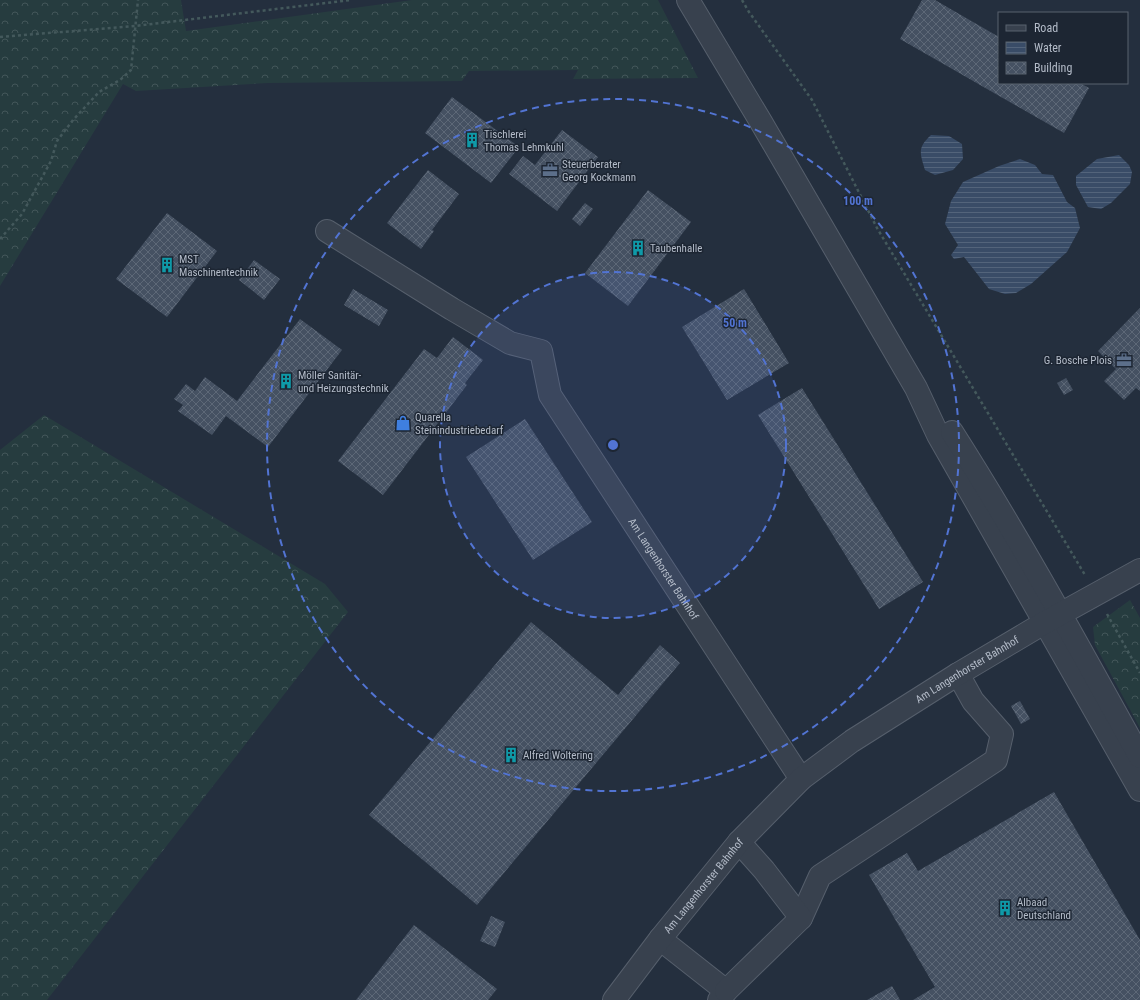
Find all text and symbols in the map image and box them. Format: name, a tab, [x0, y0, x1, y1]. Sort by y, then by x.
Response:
legend	[998, 12, 1128, 84]
text: Road	[1034, 21, 1058, 35]
text: Water	[1034, 41, 1062, 55]
text: Building	[1034, 61, 1072, 75]
place label: Tischlerei Thomas Lehmkuhl	[484, 128, 564, 154]
building icon: Tischlerei Thomas Lehmkuhl	[463, 131, 481, 149]
place label: Steuerberater Georg Kockmann	[562, 158, 636, 184]
office icon: Steuerberater Georg Kockmann	[541, 161, 559, 179]
text: 100 m	[843, 194, 873, 208]
building icon: Taubenhalle	[629, 239, 647, 257]
place label: Taubenhalle	[650, 242, 702, 255]
place label: MST Maschinentechnik	[179, 253, 258, 279]
building icon: MST Maschinentechnik	[158, 256, 176, 274]
text: 50 m	[723, 316, 747, 330]
office icon: G. Bosche Plois	[1115, 351, 1133, 369]
place label: G. Bosche Plois	[1044, 354, 1112, 367]
place label: Möller Sanitär- und Heizungstechnik	[298, 369, 389, 395]
building icon: Möller Sanitär- und Heizungstechnik	[277, 372, 295, 390]
place label: Quarella Steinindustriebedarf	[415, 411, 504, 437]
shop icon: Quarella Steinindustriebedarf	[394, 414, 412, 432]
centre of rings	[606, 438, 620, 452]
street label: Am Langenhorster Bahnhof	[625, 516, 701, 623]
street label: Am Langenhorster Bahnhof	[913, 633, 1022, 706]
building icon: Alfred Woltering	[502, 746, 520, 764]
place label: Alfred Woltering	[523, 749, 593, 762]
street label: Am Langenhorster Bahnhof	[661, 835, 746, 936]
place label: Albaad Deutschland	[1017, 896, 1071, 922]
building icon: Albaad Deutschland	[996, 899, 1014, 917]

